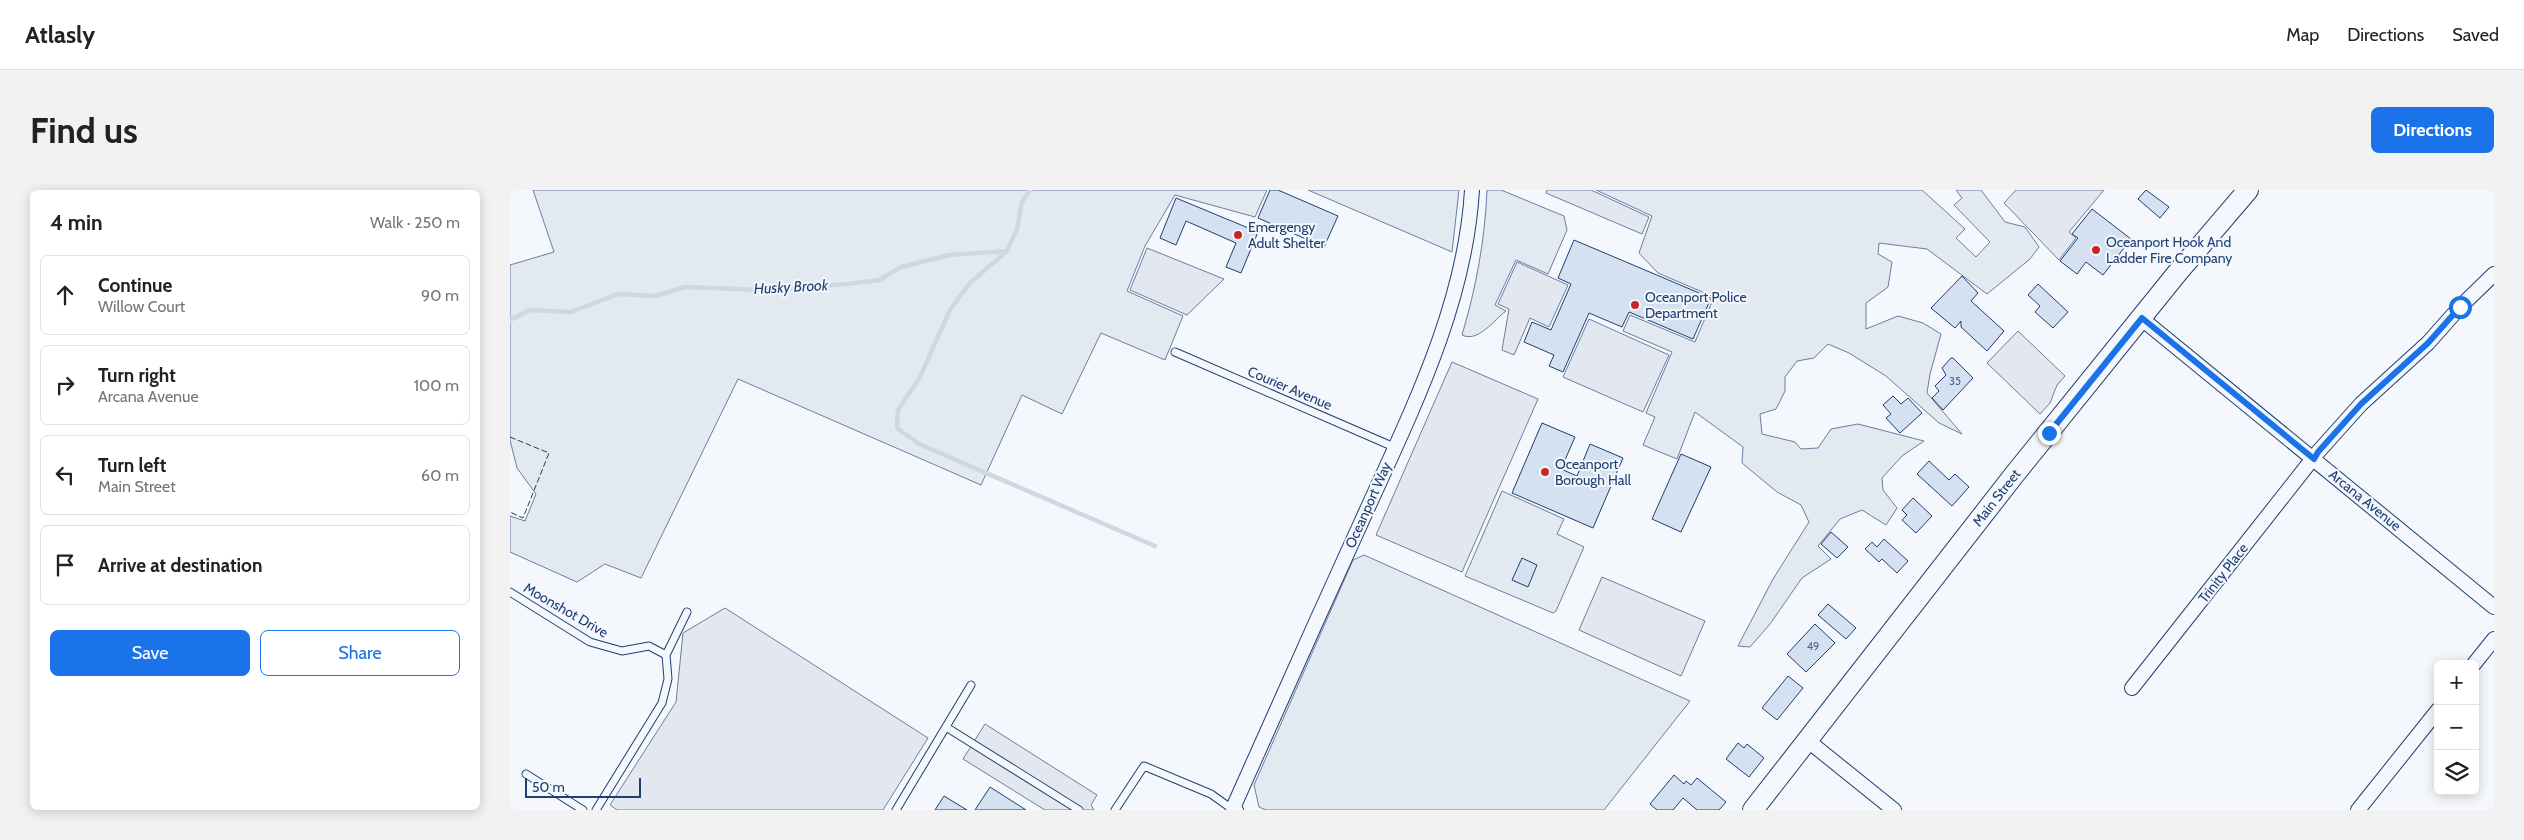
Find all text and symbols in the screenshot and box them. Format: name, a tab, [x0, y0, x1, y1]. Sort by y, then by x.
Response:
text: Atlasly	[25, 20, 95, 49]
text: Map	[2286, 24, 2319, 46]
text: Directions	[2347, 24, 2424, 46]
text: Saved	[2452, 24, 2499, 46]
button: Directions	[2371, 107, 2494, 153]
text: Find us	[30, 109, 138, 152]
text: 4 min	[50, 210, 103, 235]
text: Walk · 250 m	[370, 213, 460, 232]
place label: Emergengy Adult Shelter	[1248, 218, 1326, 252]
marker: Emergengy Adult Shelter	[1232, 229, 1244, 241]
place label: Oceanport Hook And Ladder Fire Company	[2106, 233, 2232, 267]
marker: Oceanport Hook And Ladder Fire Company	[2090, 244, 2102, 256]
text: Continue	[98, 274, 172, 297]
water label: Husky Brook	[753, 276, 829, 298]
icon: ahead	[51, 281, 79, 309]
text: 90 m	[421, 286, 459, 305]
place label: Oceanport Police Department	[1645, 288, 1747, 322]
route start	[2449, 296, 2472, 319]
text: Willow Court	[98, 297, 185, 316]
marker: Oceanport Police Department	[1629, 299, 1641, 311]
street label: Courier Avenue	[1245, 362, 1335, 414]
text: Turn right	[98, 364, 176, 387]
icon: right	[51, 371, 79, 399]
house number: 35	[1949, 374, 1961, 388]
text: 100 m	[414, 376, 459, 395]
text: Arcana Avenue	[98, 387, 199, 406]
route end	[2038, 422, 2061, 445]
text: Turn left	[98, 454, 166, 477]
place label: Oceanport Borough Hall	[1555, 455, 1632, 489]
street label: Oceanport Way	[1341, 459, 1395, 551]
icon: left	[51, 461, 79, 489]
street label: Main Street	[1968, 465, 2025, 530]
street label: Arcana Avenue	[2325, 465, 2405, 535]
text: 60 m	[421, 466, 459, 485]
marker: Oceanport Borough Hall	[1539, 466, 1551, 478]
text: Main Street	[98, 477, 176, 496]
street label: Trinity Place	[2194, 540, 2252, 606]
icon: arrive	[51, 551, 79, 579]
text: Arrive at destination	[98, 554, 262, 577]
street label: Moonshot Drive	[520, 579, 612, 641]
button: Save	[50, 630, 250, 676]
button: Share	[260, 630, 460, 676]
house number: 49	[1807, 639, 1819, 653]
map controls	[2434, 660, 2479, 795]
button: +	[2434, 660, 2479, 705]
button: −	[2434, 705, 2479, 750]
button: layers	[2434, 750, 2479, 795]
scale bar	[525, 775, 641, 798]
text: 50 m	[532, 778, 565, 796]

